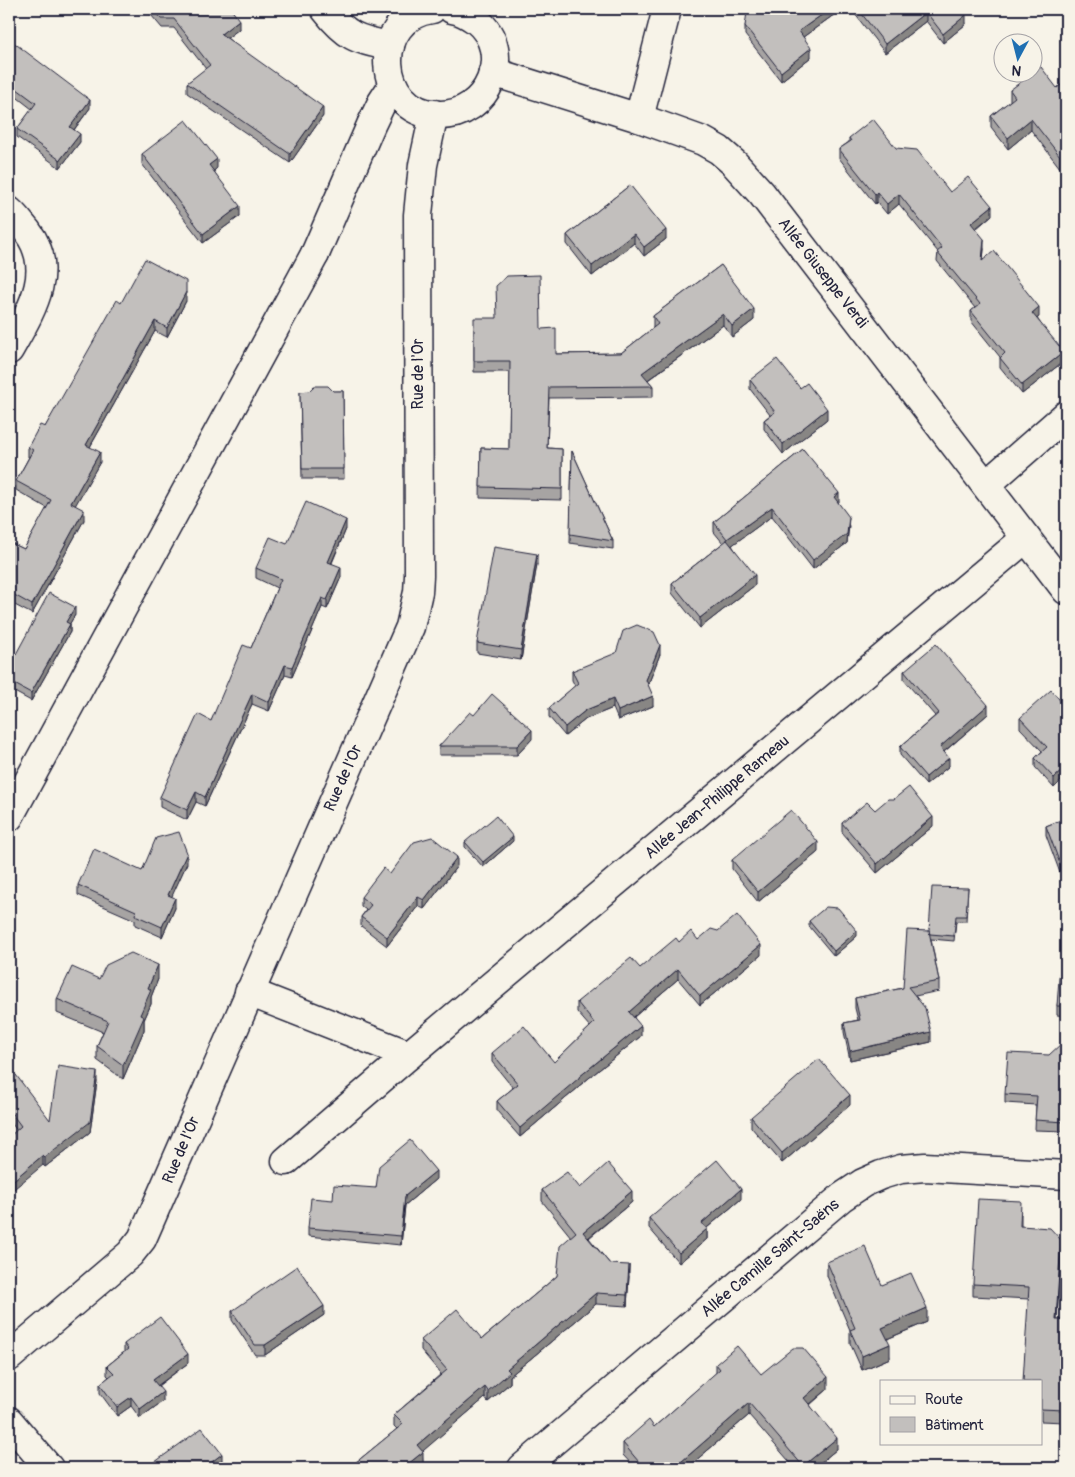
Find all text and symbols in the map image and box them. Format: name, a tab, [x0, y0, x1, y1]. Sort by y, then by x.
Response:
north arrow	[992, 32, 1042, 82]
text: N	[1011, 61, 1022, 79]
street label: Allée Giuseppe Verdi	[774, 214, 872, 332]
street label: Rue de l'Or	[408, 338, 428, 409]
street label: Allée Jean-Philippe Rameau	[641, 731, 793, 863]
street label: Rue de l'Or	[319, 741, 367, 814]
street label: Rue de l'Or	[158, 1113, 204, 1187]
street label: Allée Camille Saint-Saëns	[697, 1194, 843, 1322]
legend	[880, 1380, 1042, 1444]
text: Route	[925, 1390, 963, 1409]
text: Bâtiment	[925, 1416, 985, 1435]

